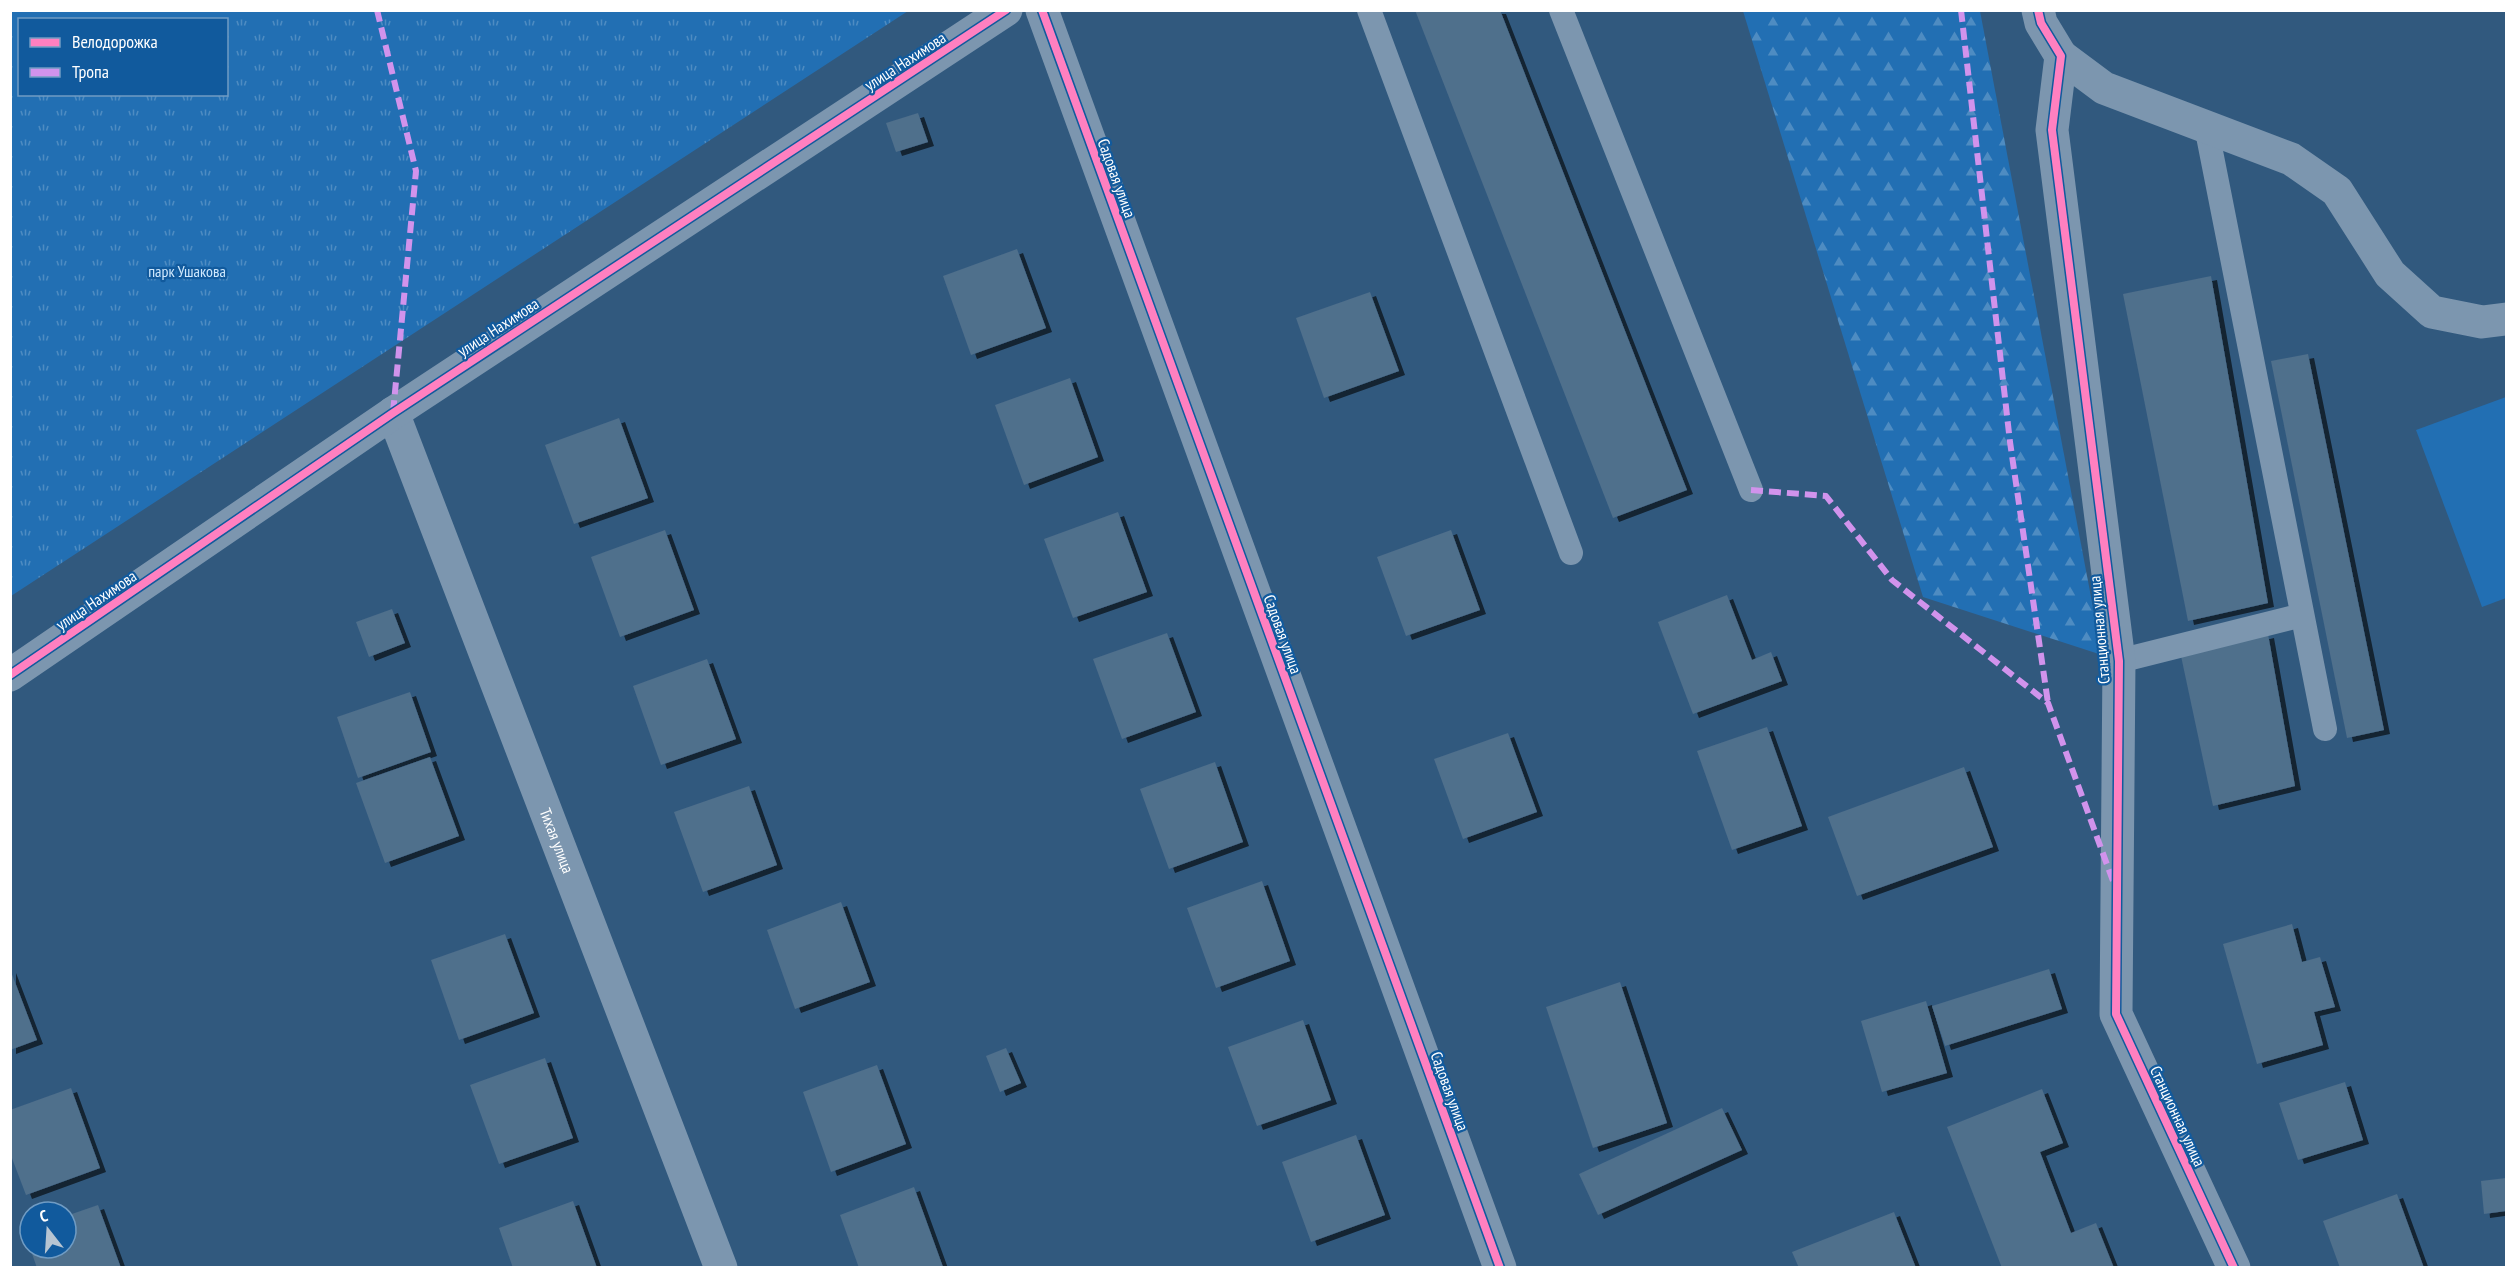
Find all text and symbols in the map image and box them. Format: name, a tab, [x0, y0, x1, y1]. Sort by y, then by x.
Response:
legend	[18, 18, 228, 96]
street label: улица Нахимова	[861, 27, 949, 95]
text: Велодорожка	[72, 30, 158, 53]
text: Тропа	[72, 60, 109, 83]
street label: Садовая улица	[1093, 136, 1141, 220]
park label: парк Ушакова	[148, 261, 226, 281]
street label: улица Нахимова	[454, 293, 542, 361]
street label: улица Нахимова	[52, 566, 140, 634]
street label: Станционная улица	[2084, 575, 2114, 685]
street label: Садовая улица	[1259, 592, 1307, 676]
street label: Тихая улица	[536, 805, 579, 876]
street label: Садовая улица	[1426, 1049, 1474, 1133]
street label: Станционная улица	[2146, 1063, 2210, 1169]
north arrow	[18, 1200, 78, 1260]
text: С	[37, 1205, 51, 1226]

